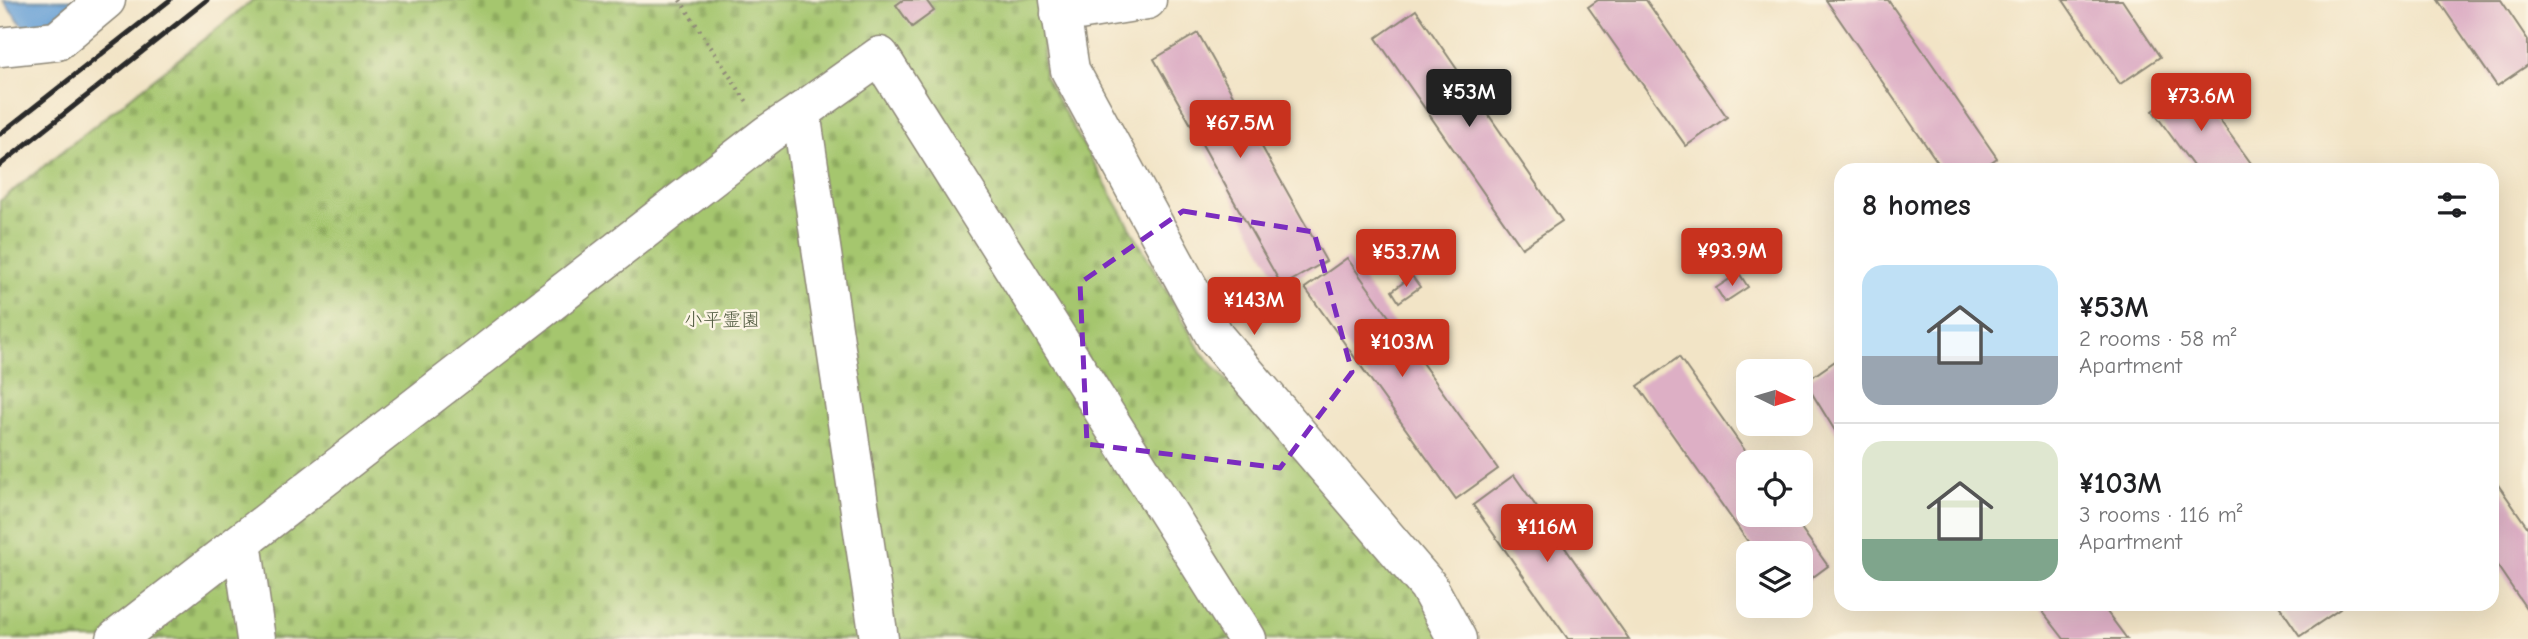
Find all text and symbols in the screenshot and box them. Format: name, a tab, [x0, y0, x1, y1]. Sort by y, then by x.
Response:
pin: ¥53M	[1428, 69, 1510, 129]
pin: ¥73.6M	[2144, 74, 2258, 133]
text: ¥53M	[1442, 78, 1496, 105]
text: ¥73.6M	[2167, 82, 2235, 109]
pin: ¥67.5M	[1183, 100, 1297, 160]
text: ¥67.5M	[1206, 109, 1274, 136]
icon: filters	[2433, 186, 2471, 224]
text: 8 homes	[1862, 188, 1971, 223]
pin: ¥93.9M	[1675, 229, 1789, 288]
pin: ¥53.7M	[1349, 230, 1463, 289]
text: ¥93.9M	[1697, 237, 1767, 264]
text: ¥53.7M	[1372, 238, 1440, 265]
pin: ¥143M	[1205, 278, 1303, 337]
text: ¥143M	[1224, 286, 1284, 313]
text: ¥53M	[2079, 290, 2149, 325]
icon: home	[1918, 293, 2002, 377]
park label: 小平霊園	[684, 309, 760, 331]
pin: ¥103M	[1353, 320, 1451, 379]
text: 2 rooms · 58 m²	[2079, 325, 2237, 352]
text: ¥103M	[1370, 328, 1434, 355]
text: Apartment	[2079, 352, 2182, 379]
north arrow	[1736, 359, 1813, 436]
map controls	[1736, 359, 1813, 618]
button: locate	[1736, 450, 1813, 527]
text: ¥103M	[2079, 466, 2162, 501]
icon: home	[1918, 469, 2002, 553]
text: 3 rooms · 116 m²	[2079, 501, 2243, 528]
pin: ¥116M	[1498, 504, 1596, 564]
text: ¥116M	[1517, 513, 1577, 540]
text: Apartment	[2079, 528, 2182, 555]
button: layers	[1736, 541, 1813, 618]

